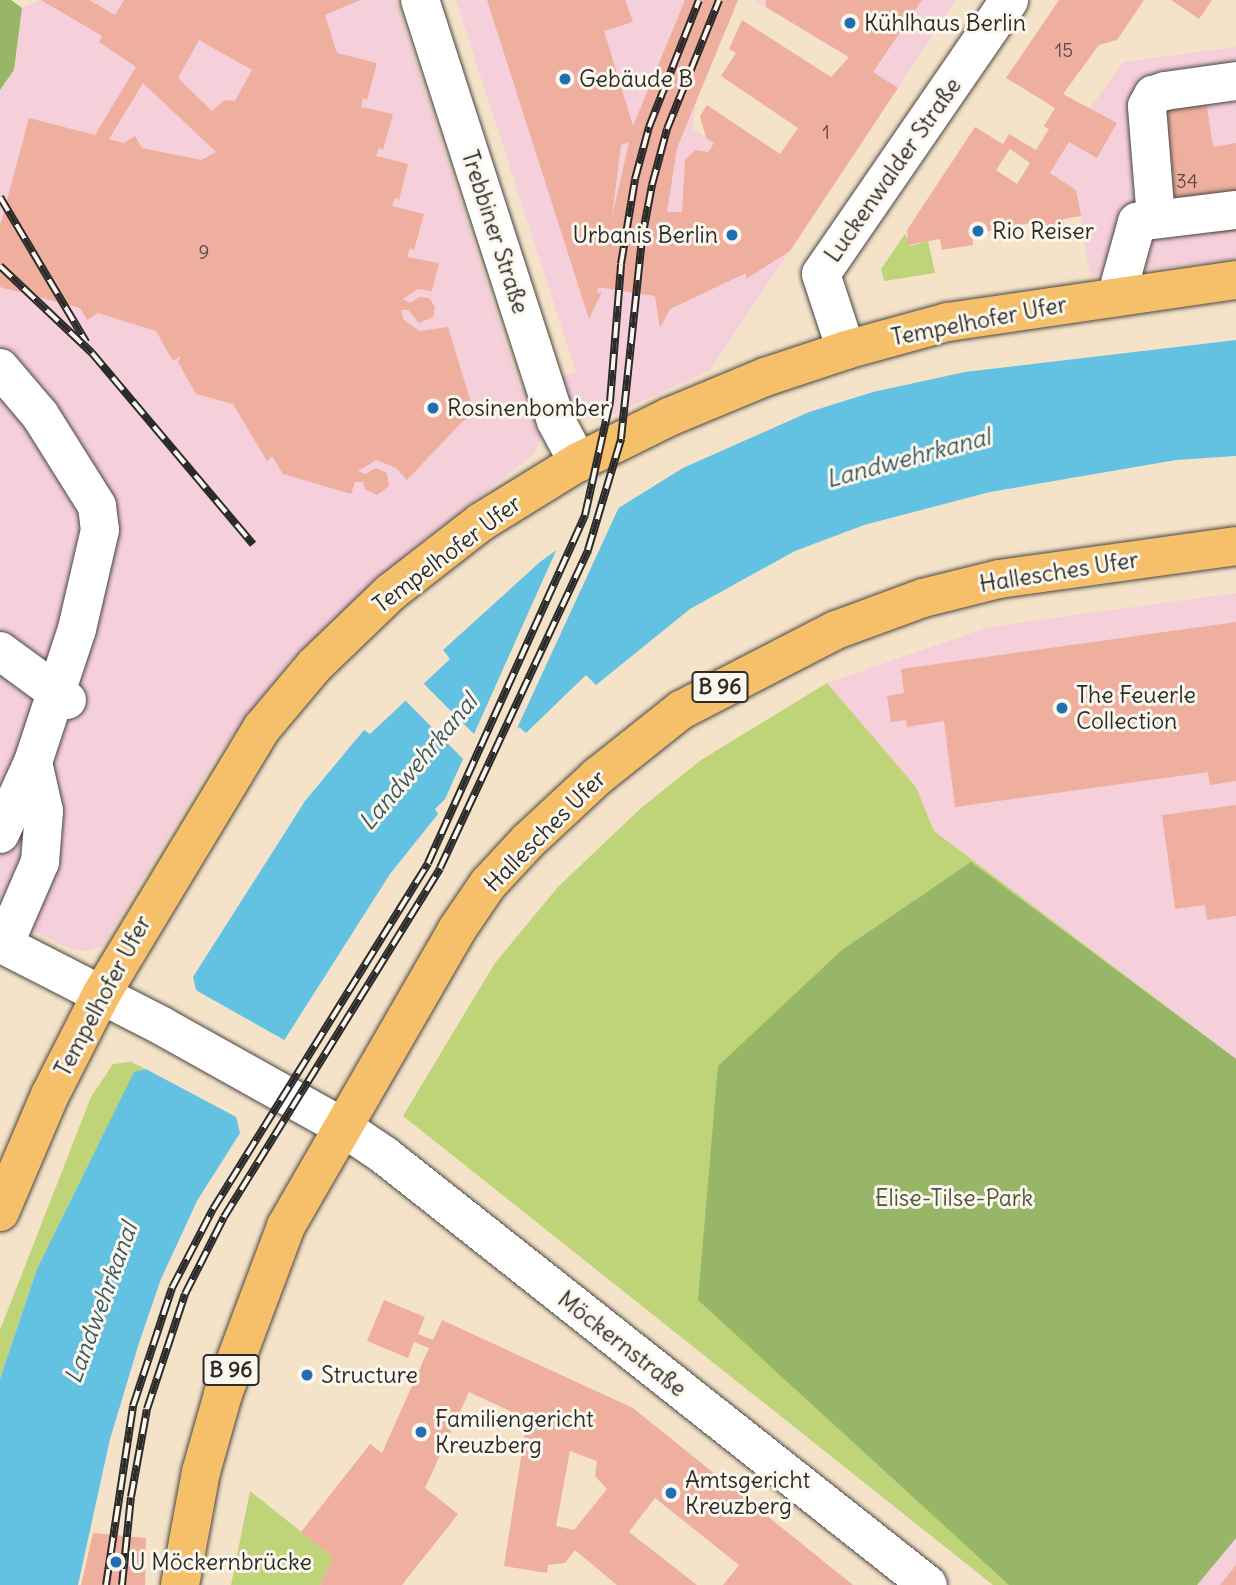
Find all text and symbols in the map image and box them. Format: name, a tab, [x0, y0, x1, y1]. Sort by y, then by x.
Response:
place label: Kühlhaus Berlin	[864, 9, 1026, 37]
marker: Kühlhaus Berlin	[842, 15, 858, 31]
house number: 15	[1055, 40, 1073, 62]
place label: Gebäude B	[579, 65, 693, 93]
marker: Gebäude B	[557, 71, 573, 87]
street label: Luckenwalder Straße	[819, 73, 967, 267]
house number: 1	[822, 122, 830, 144]
street label: Trebbiner Straße	[456, 147, 534, 317]
house number: 34	[1176, 171, 1198, 193]
place label: Rio Reiser	[992, 217, 1094, 245]
place label: Urbanis Berlin	[572, 221, 718, 249]
marker: Rio Reiser	[970, 223, 986, 239]
marker: Urbanis Berlin	[724, 227, 740, 243]
house number: 9	[199, 242, 209, 264]
street label: Tempelhofer Ufer	[889, 290, 1069, 352]
place label: Rosinenbomber	[447, 394, 609, 422]
marker: Rosinenbomber	[425, 400, 441, 416]
water label: Landwehrkanal	[823, 422, 993, 494]
street label: Tempelhofer Ufer	[367, 489, 527, 619]
street label: Hallesches Ufer	[978, 546, 1140, 598]
road number: B 96	[690, 670, 750, 704]
place label: The Feuerle Collection	[1076, 681, 1196, 735]
water label: Landwehrkanal	[353, 688, 483, 836]
marker: The Feuerle Collection	[1054, 700, 1070, 716]
street label: Hallesches Ufer	[478, 764, 612, 898]
street label: Tempelhofer Ufer	[49, 911, 157, 1081]
park label: Elise-Tilse-Park	[875, 1184, 1033, 1212]
water label: Landwehrkanal	[59, 1219, 143, 1387]
street label: Möckernstraße	[552, 1285, 692, 1403]
road number: B 96	[201, 1352, 261, 1388]
place label: Structure	[321, 1361, 418, 1389]
marker: Structure	[299, 1367, 315, 1383]
place label: Familiengericht Kreuzberg	[435, 1405, 594, 1459]
marker: Familiengericht Kreuzberg	[413, 1424, 429, 1440]
place label: Amtsgericht Kreuzberg	[685, 1466, 810, 1520]
marker: Amtsgericht Kreuzberg	[663, 1485, 679, 1501]
place label: U Möckernbrücke	[130, 1548, 312, 1576]
marker: U Möckernbrücke	[108, 1554, 124, 1570]

